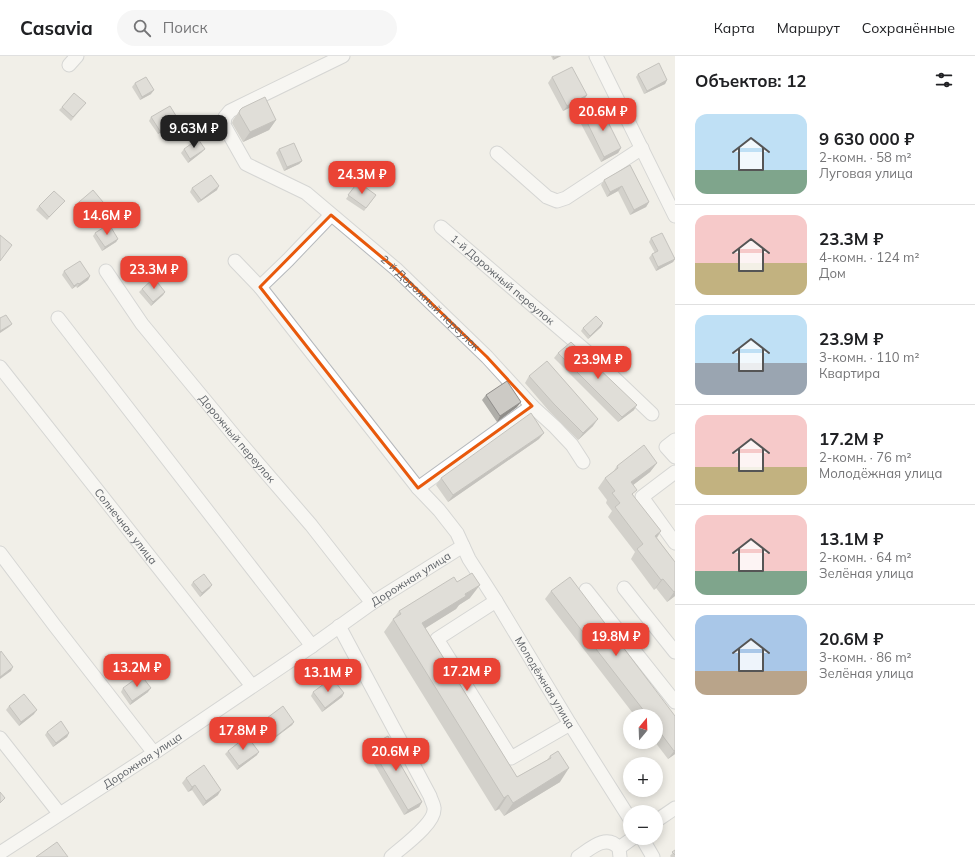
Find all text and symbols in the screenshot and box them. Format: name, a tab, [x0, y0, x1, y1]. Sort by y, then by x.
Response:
search box	[117, 10, 397, 46]
text: Casavia	[20, 16, 93, 40]
icon: search	[131, 17, 153, 39]
text: Поиск	[163, 18, 208, 37]
text: Карта	[714, 19, 755, 37]
text: Маршрут	[777, 19, 840, 37]
text: Сохранённые	[862, 19, 955, 37]
icon: filters	[933, 69, 955, 91]
text: Объектов: 12	[695, 70, 807, 91]
pin: 20.6M ₽	[566, 98, 640, 132]
text: 20.6M ₽	[578, 103, 628, 119]
pin: 9.63M ₽	[157, 115, 231, 149]
text: 9.63M ₽	[169, 120, 219, 136]
text: 9 630 000 ₽	[819, 128, 915, 149]
icon: home	[727, 130, 775, 178]
text: 2-комн. · 58 m²	[819, 149, 912, 165]
pin: 24.3M ₽	[325, 161, 399, 195]
text: Луговая улица	[819, 165, 913, 181]
text: 24.3M ₽	[337, 166, 387, 182]
pin: 14.6M ₽	[70, 202, 144, 236]
text: 14.6M ₽	[82, 207, 132, 223]
text: 23.3M ₽	[819, 228, 883, 249]
street label: 1-й Дорожный переулок	[448, 231, 557, 328]
icon: home	[727, 231, 775, 279]
text: 4-комн. · 124 m²	[819, 249, 919, 265]
street label: 2-й Дорожный переулок	[378, 252, 483, 354]
pin: 23.3M ₽	[117, 256, 191, 290]
text: 23.3M ₽	[129, 261, 179, 277]
text: Дом	[819, 265, 846, 281]
text: 23.9M ₽	[819, 328, 883, 349]
icon: home	[727, 331, 775, 379]
pin: 23.9M ₽	[561, 346, 635, 380]
text: 3-комн. · 110 m²	[819, 349, 919, 365]
text: 23.9M ₽	[573, 351, 623, 367]
text: Квартира	[819, 365, 880, 381]
street label: Дорожный переулок	[196, 391, 278, 486]
text: 17.2M ₽	[819, 428, 883, 449]
icon: home	[727, 431, 775, 479]
text: 2-комн. · 76 m²	[819, 449, 912, 465]
text: Молодёжная улица	[819, 465, 943, 481]
street label: Солнечная улица	[91, 485, 160, 567]
text: 13.1M ₽	[819, 528, 883, 549]
icon: home	[727, 531, 775, 579]
street label: Дорожная улица	[368, 548, 453, 609]
text: 2-комн. · 64 m²	[819, 549, 912, 565]
text: Зелёная улица	[819, 565, 914, 581]
pin: 19.8M ₽	[579, 623, 653, 657]
text: 19.8M ₽	[591, 628, 641, 644]
text: 20.6M ₽	[819, 628, 883, 649]
icon: home	[727, 631, 775, 679]
street label: Молодёжная улица	[512, 634, 578, 731]
text: 3-комн. · 86 m²	[819, 649, 912, 665]
pin: 13.2M ₽	[100, 654, 174, 688]
pin: 17.2M ₽	[430, 658, 504, 692]
text: 13.2M ₽	[112, 659, 162, 675]
pin: 13.1M ₽	[291, 659, 365, 693]
text: 17.2M ₽	[442, 663, 492, 679]
text: 13.1M ₽	[303, 664, 353, 680]
text: Зелёная улица	[819, 665, 914, 681]
north arrow	[623, 709, 663, 749]
map controls	[623, 709, 663, 845]
pin: 17.8M ₽	[206, 717, 280, 751]
text: 17.8M ₽	[218, 722, 268, 738]
street label: Дорожная улица	[100, 729, 185, 791]
pin: 20.6M ₽	[359, 738, 433, 772]
text: 20.6M ₽	[371, 743, 421, 759]
button: +	[623, 757, 663, 797]
button: −	[623, 805, 663, 845]

